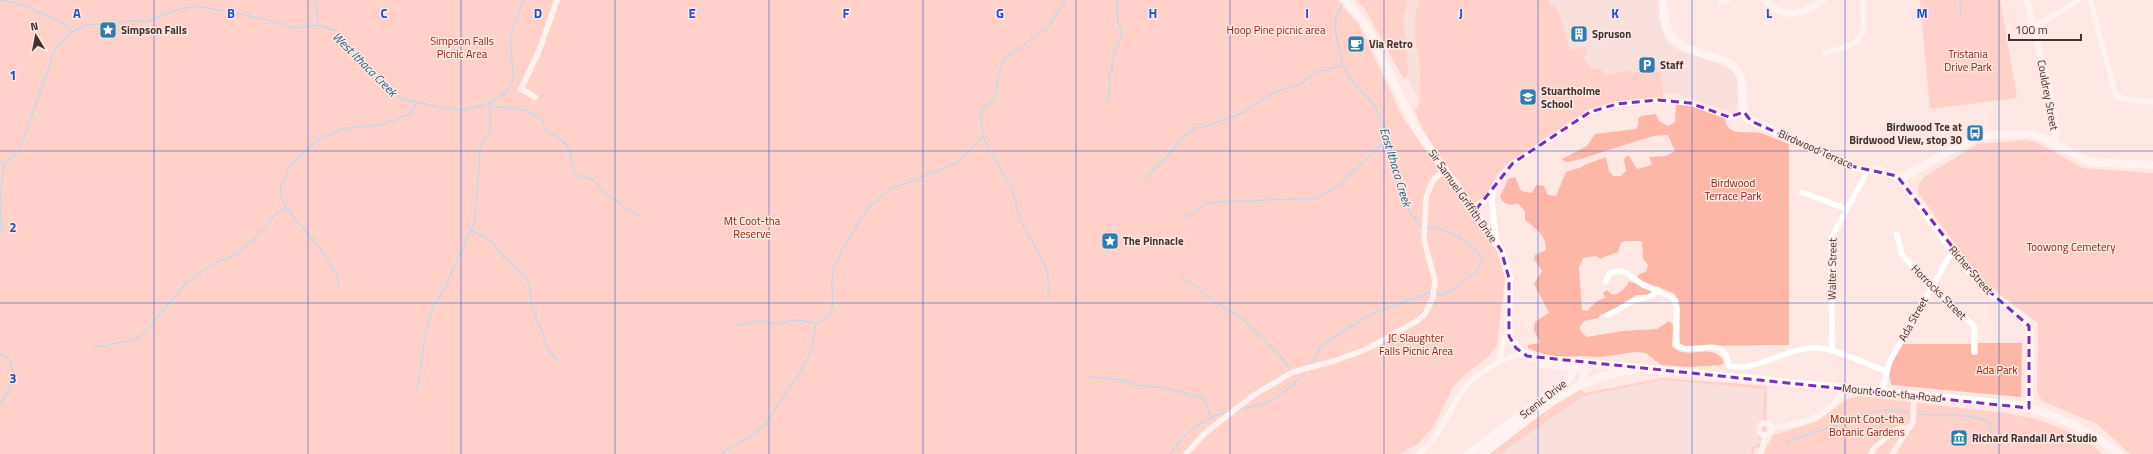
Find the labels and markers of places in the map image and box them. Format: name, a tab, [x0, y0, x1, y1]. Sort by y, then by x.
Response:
place icon: Simpson Falls	[98, 20, 118, 40]
place label: Simpson Falls	[121, 22, 187, 38]
building icon: Spruson	[1569, 24, 1589, 44]
place label: Spruson	[1592, 26, 1631, 42]
cafe icon: Via Retro	[1346, 34, 1366, 54]
place label: Via Retro	[1369, 36, 1413, 52]
parking icon: Staff	[1637, 55, 1657, 75]
place label: Staff	[1660, 57, 1683, 73]
place label: Stuartholme School	[1541, 83, 1601, 112]
school or university icon: Stuartholme School	[1518, 87, 1538, 107]
place label: Birdwood Tce at Birdwood View, stop 30	[1849, 119, 1962, 148]
bus stop icon: Birdwood Tce at Birdwood View, stop 30	[1965, 123, 1985, 143]
place icon: The Pinnacle	[1100, 231, 1120, 251]
place label: The Pinnacle	[1123, 233, 1184, 249]
museum icon: Richard Randall Art Studio	[1949, 428, 1969, 448]
place label: Richard Randall Art Studio	[1972, 430, 2097, 446]

